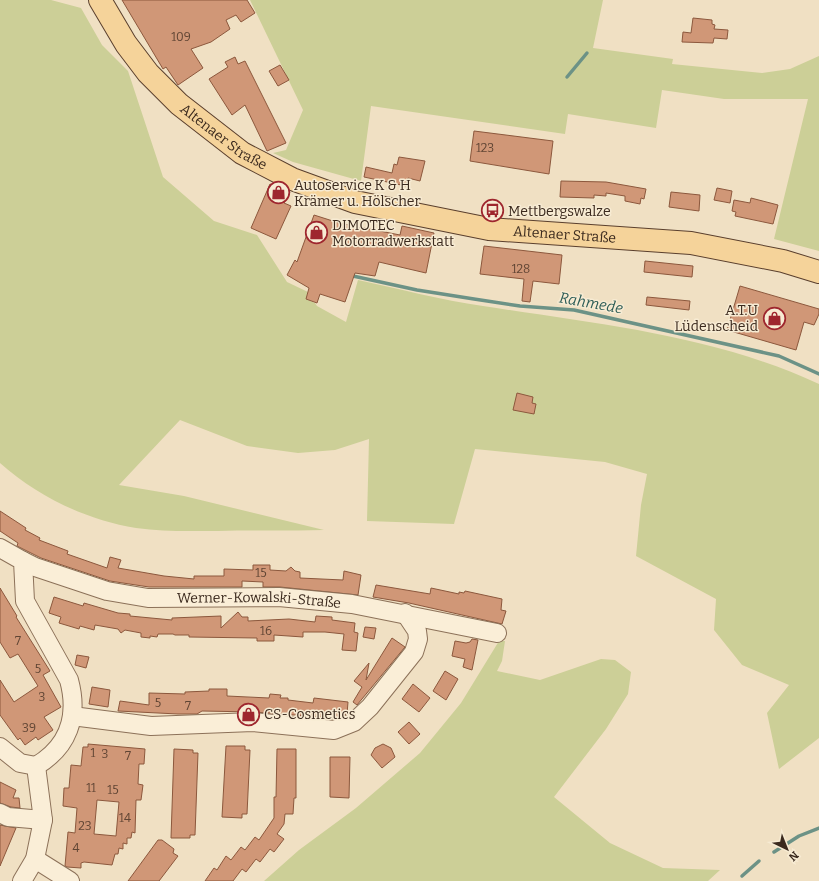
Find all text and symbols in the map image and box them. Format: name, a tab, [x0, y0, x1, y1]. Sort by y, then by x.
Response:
house number: 109	[171, 30, 191, 44]
street label: Altenaer Straße	[177, 100, 270, 173]
house number: 123	[476, 141, 494, 155]
place label: Autoservice K & H Krämer u. Hölscher	[294, 177, 421, 210]
shop icon: Autoservice K & H Krämer u. Hölscher	[265, 180, 291, 206]
bus stop icon: Mettbergswalze	[480, 198, 506, 224]
place label: Mettbergswalze	[508, 203, 611, 220]
place label: DIMOTEC Motorradwerkstatt	[332, 217, 454, 250]
shop icon: DIMOTEC Motorradwerkstatt	[304, 220, 330, 246]
street label: Altenaer Straße	[513, 222, 616, 246]
house number: 128	[512, 262, 530, 276]
water label: Rahmede	[558, 289, 625, 318]
place label: A.T.U Lüdenscheid	[675, 302, 759, 335]
shop icon: A.T.U Lüdenscheid	[761, 305, 787, 331]
house number: 15	[255, 566, 267, 580]
street label: Werner-Kowalski-Straße	[177, 588, 342, 611]
house number: 16	[260, 624, 272, 638]
house number: 7	[15, 634, 21, 648]
house number: 5	[35, 662, 41, 676]
house number: 3	[39, 690, 46, 704]
house number: 5	[155, 696, 161, 710]
house number: 7	[185, 699, 191, 713]
shop icon: CS-Cosmetics	[235, 701, 261, 727]
place label: CS-Cosmetics	[264, 706, 355, 723]
house number: 39	[22, 721, 36, 735]
house number: 1	[91, 746, 96, 760]
house number: 3	[102, 747, 109, 761]
house number: 7	[125, 749, 131, 763]
house number: 11	[86, 781, 96, 795]
house number: 15	[107, 783, 119, 797]
house number: 14	[119, 811, 131, 825]
house number: 23	[78, 819, 92, 833]
north arrow	[767, 829, 807, 869]
house number: 4	[72, 841, 80, 855]
text: N	[786, 848, 801, 864]

